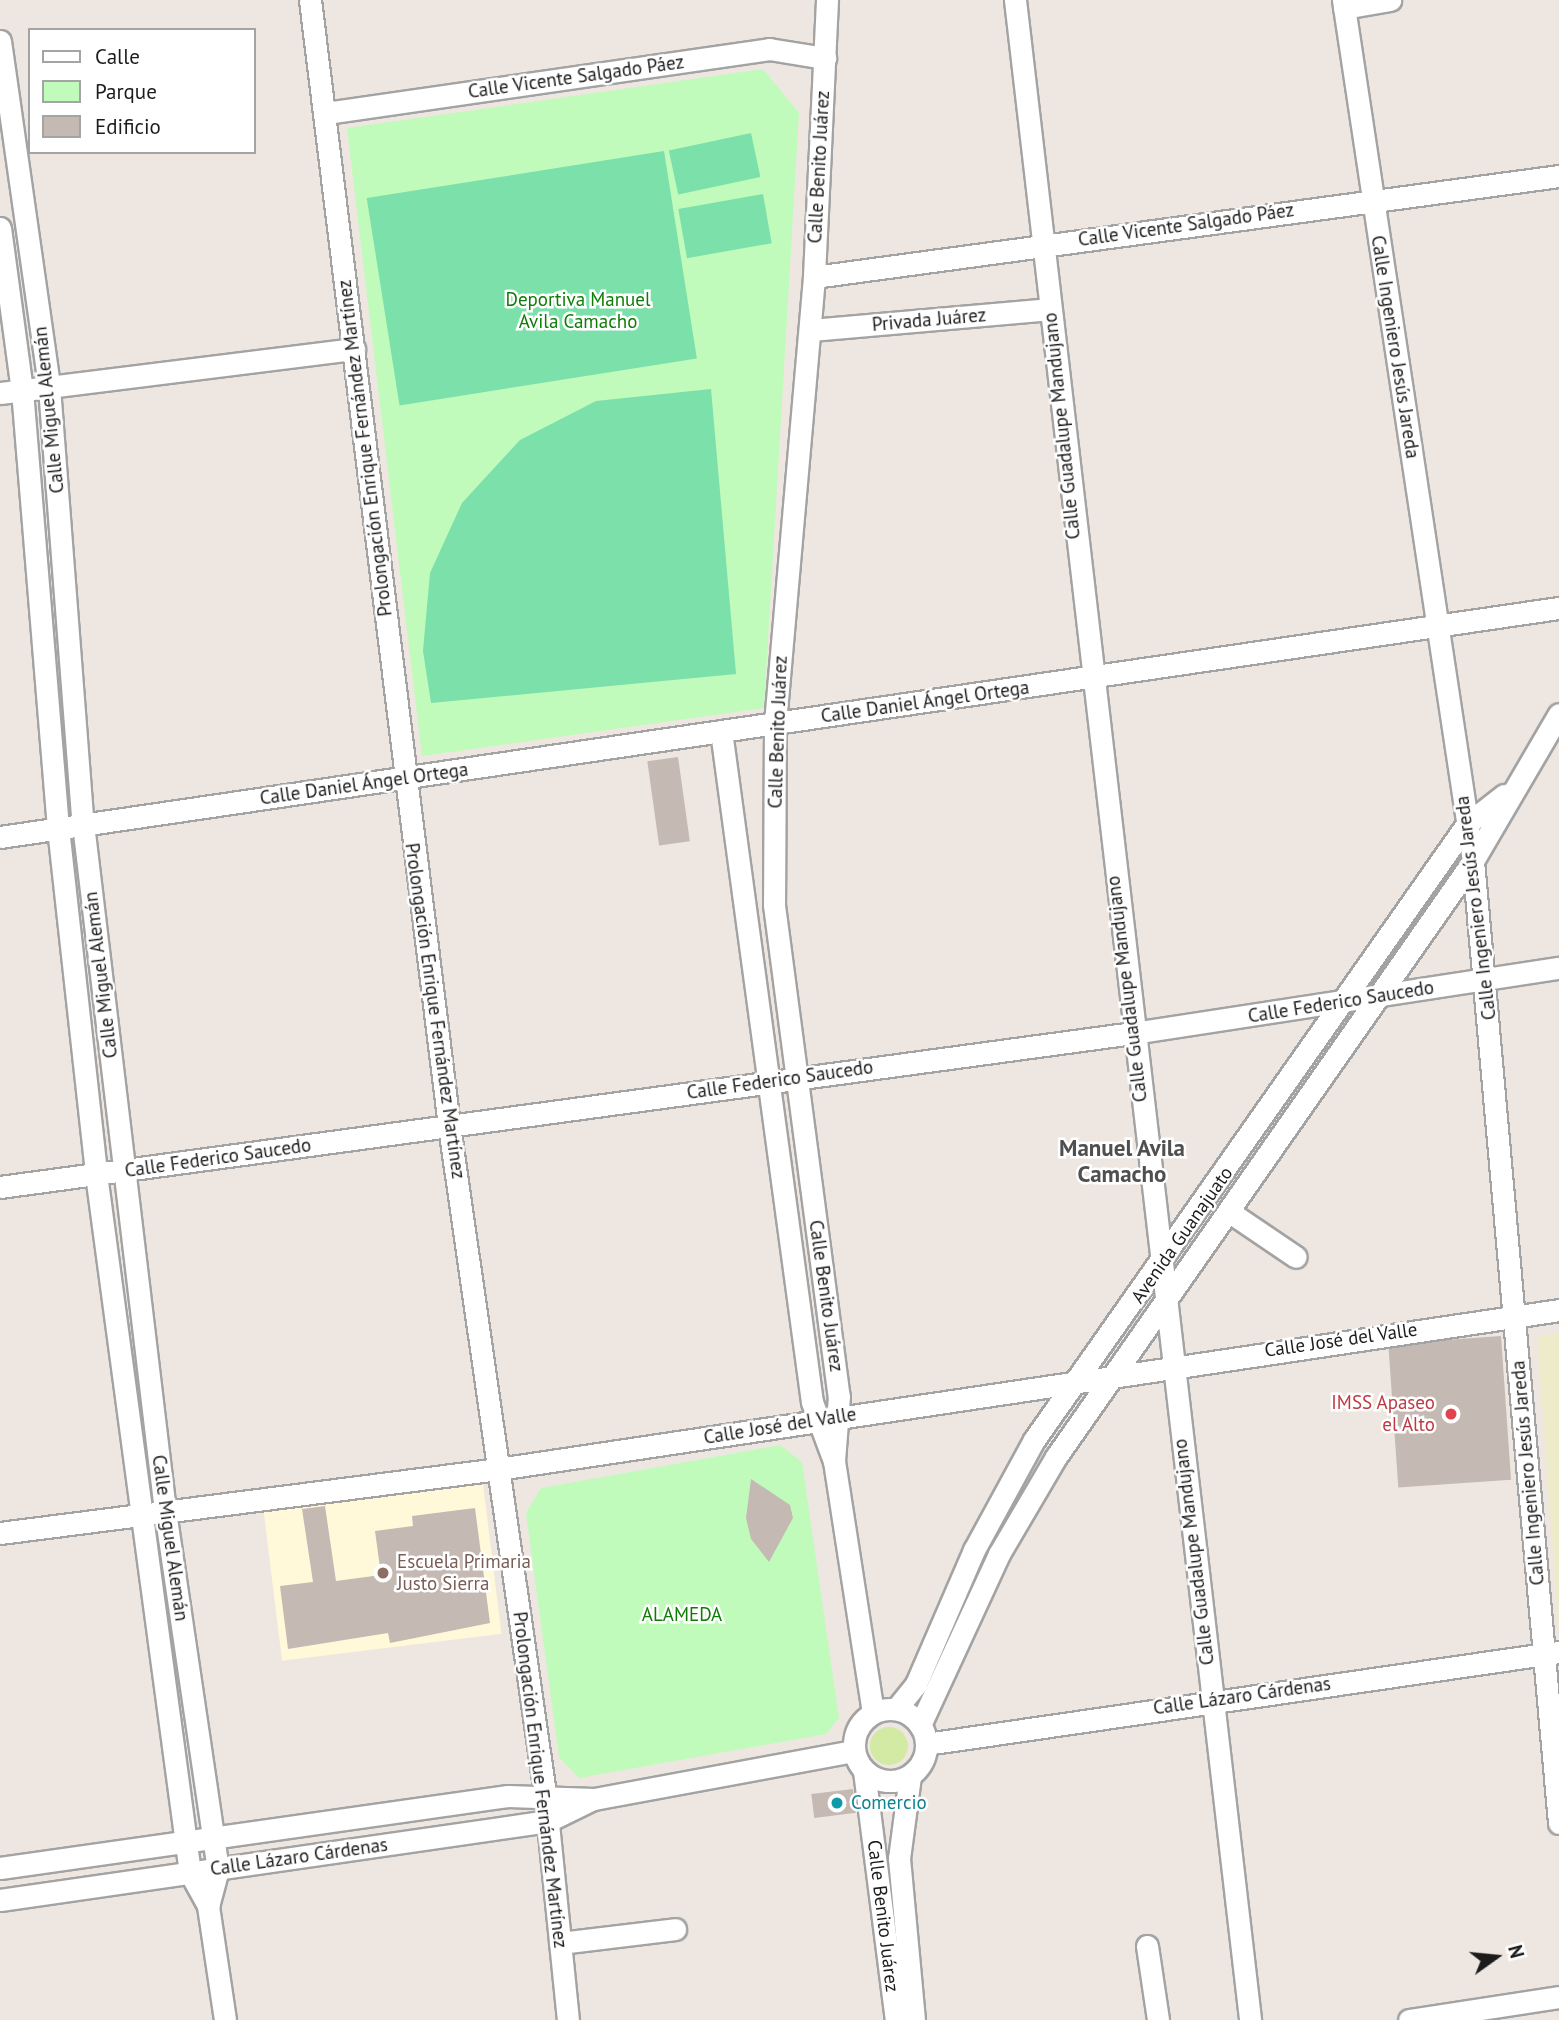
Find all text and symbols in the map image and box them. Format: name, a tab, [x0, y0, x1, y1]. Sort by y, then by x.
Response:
legend	[28, 28, 256, 154]
text: Calle	[95, 43, 140, 70]
street label: Calle Vicente Salgado Páez	[466, 51, 686, 103]
text: Parque	[95, 78, 157, 105]
street label: Calle Benito Juárez	[804, 90, 834, 244]
text: Edificio	[95, 113, 161, 140]
street label: Calle Vicente Salgado Páez	[1076, 199, 1296, 251]
street label: Calle Ingeniero Jesús Jareda	[1366, 234, 1424, 460]
street label: Prolongación Enrique Fernández Martínez	[333, 278, 397, 618]
park label: Deportiva Manuel Avila Camacho	[505, 289, 651, 333]
street label: Privada Juárez	[871, 304, 987, 336]
street label: Calle Guadalupe Mandujano	[1039, 311, 1085, 541]
street label: Calle Miguel Alemán	[29, 325, 69, 495]
street label: Calle Benito Juárez	[764, 655, 792, 809]
street label: Calle Daniel Ángel Ortega	[819, 676, 1031, 728]
street label: Calle Daniel Ángel Ortega	[258, 758, 470, 810]
street label: Calle Ingeniero Jesús Jareda	[1451, 795, 1501, 1021]
street label: Prolongación Enrique Fernández Martínez	[400, 841, 470, 1181]
street label: Calle Guadalupe Mandujano	[1102, 875, 1152, 1103]
street label: Calle Miguel Alemán	[79, 890, 123, 1060]
street label: Calle Federico Saucedo	[1246, 976, 1436, 1028]
street label: Calle Federico Saucedo	[685, 1056, 875, 1104]
street label: Calle Federico Saucedo	[123, 1134, 313, 1182]
district label: Manuel Avila Camacho	[1059, 1134, 1185, 1188]
street label: Avenida Guanajuato	[1126, 1162, 1238, 1308]
street label: Calle Benito Juárez	[804, 1219, 848, 1373]
street label: Calle José del Valle	[1263, 1318, 1419, 1362]
street label: Calle Ingeniero Jesús Jareda	[1507, 1360, 1549, 1586]
place label: IMSS Apaseo el Alto	[1331, 1392, 1435, 1436]
street label: Calle José del Valle	[702, 1403, 858, 1449]
marker: IMSS Apaseo el Alto	[1441, 1404, 1461, 1424]
street label: Calle Guadalupe Mandujano	[1169, 1438, 1219, 1666]
street label: Calle Miguel Alemán	[147, 1453, 193, 1623]
place label: Escuela Primaria Justo Sierra	[397, 1551, 531, 1595]
marker: Escuela Primaria Justo Sierra	[375, 1565, 391, 1581]
park label: ALAMEDA	[642, 1604, 722, 1626]
street label: Prolongación Enrique Fernández Martínez	[508, 1610, 572, 1950]
street label: Calle Lázaro Cárdenas	[1152, 1672, 1332, 1720]
place label: Comercio	[851, 1792, 927, 1814]
marker: Comercio	[829, 1795, 845, 1811]
street label: Calle Lázaro Cárdenas	[209, 1833, 389, 1881]
street label: Calle Benito Juárez	[862, 1839, 904, 1993]
north arrow	[1461, 1922, 1531, 1992]
text: N	[1503, 1942, 1529, 1961]

